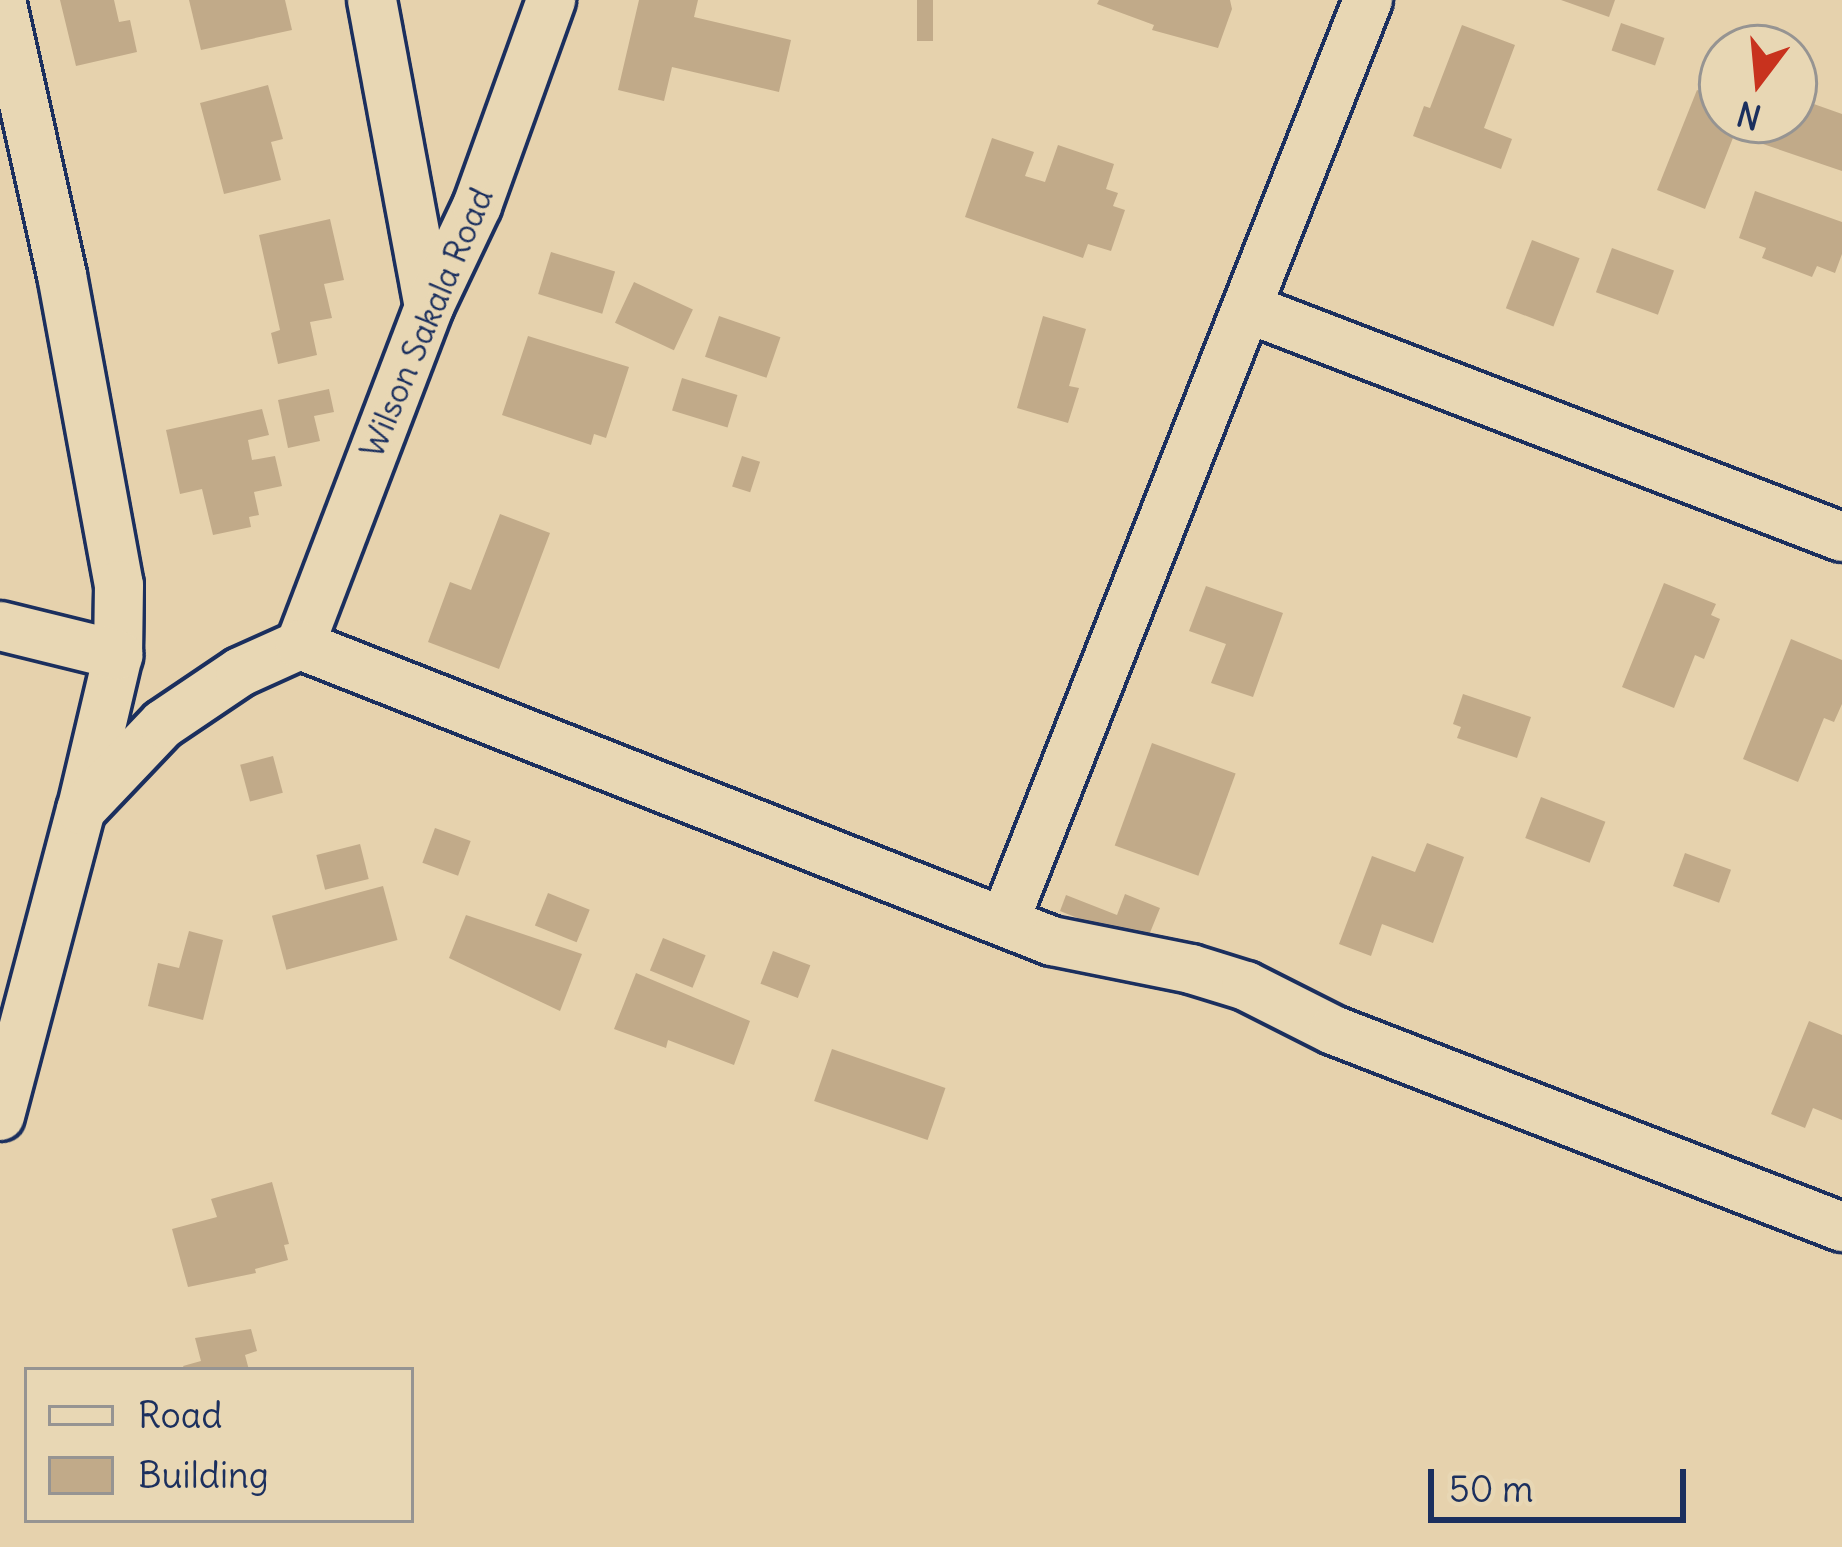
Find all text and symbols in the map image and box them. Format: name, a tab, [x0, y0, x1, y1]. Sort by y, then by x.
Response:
north arrow	[1698, 24, 1818, 144]
text: N	[1732, 92, 1766, 139]
street label: Wilson Sakala Road	[352, 182, 502, 464]
legend	[24, 1367, 414, 1523]
text: Road	[138, 1393, 222, 1438]
scale bar	[1434, 1445, 1692, 1519]
text: Building	[138, 1453, 269, 1498]
text: 50 m	[1449, 1467, 1534, 1512]

